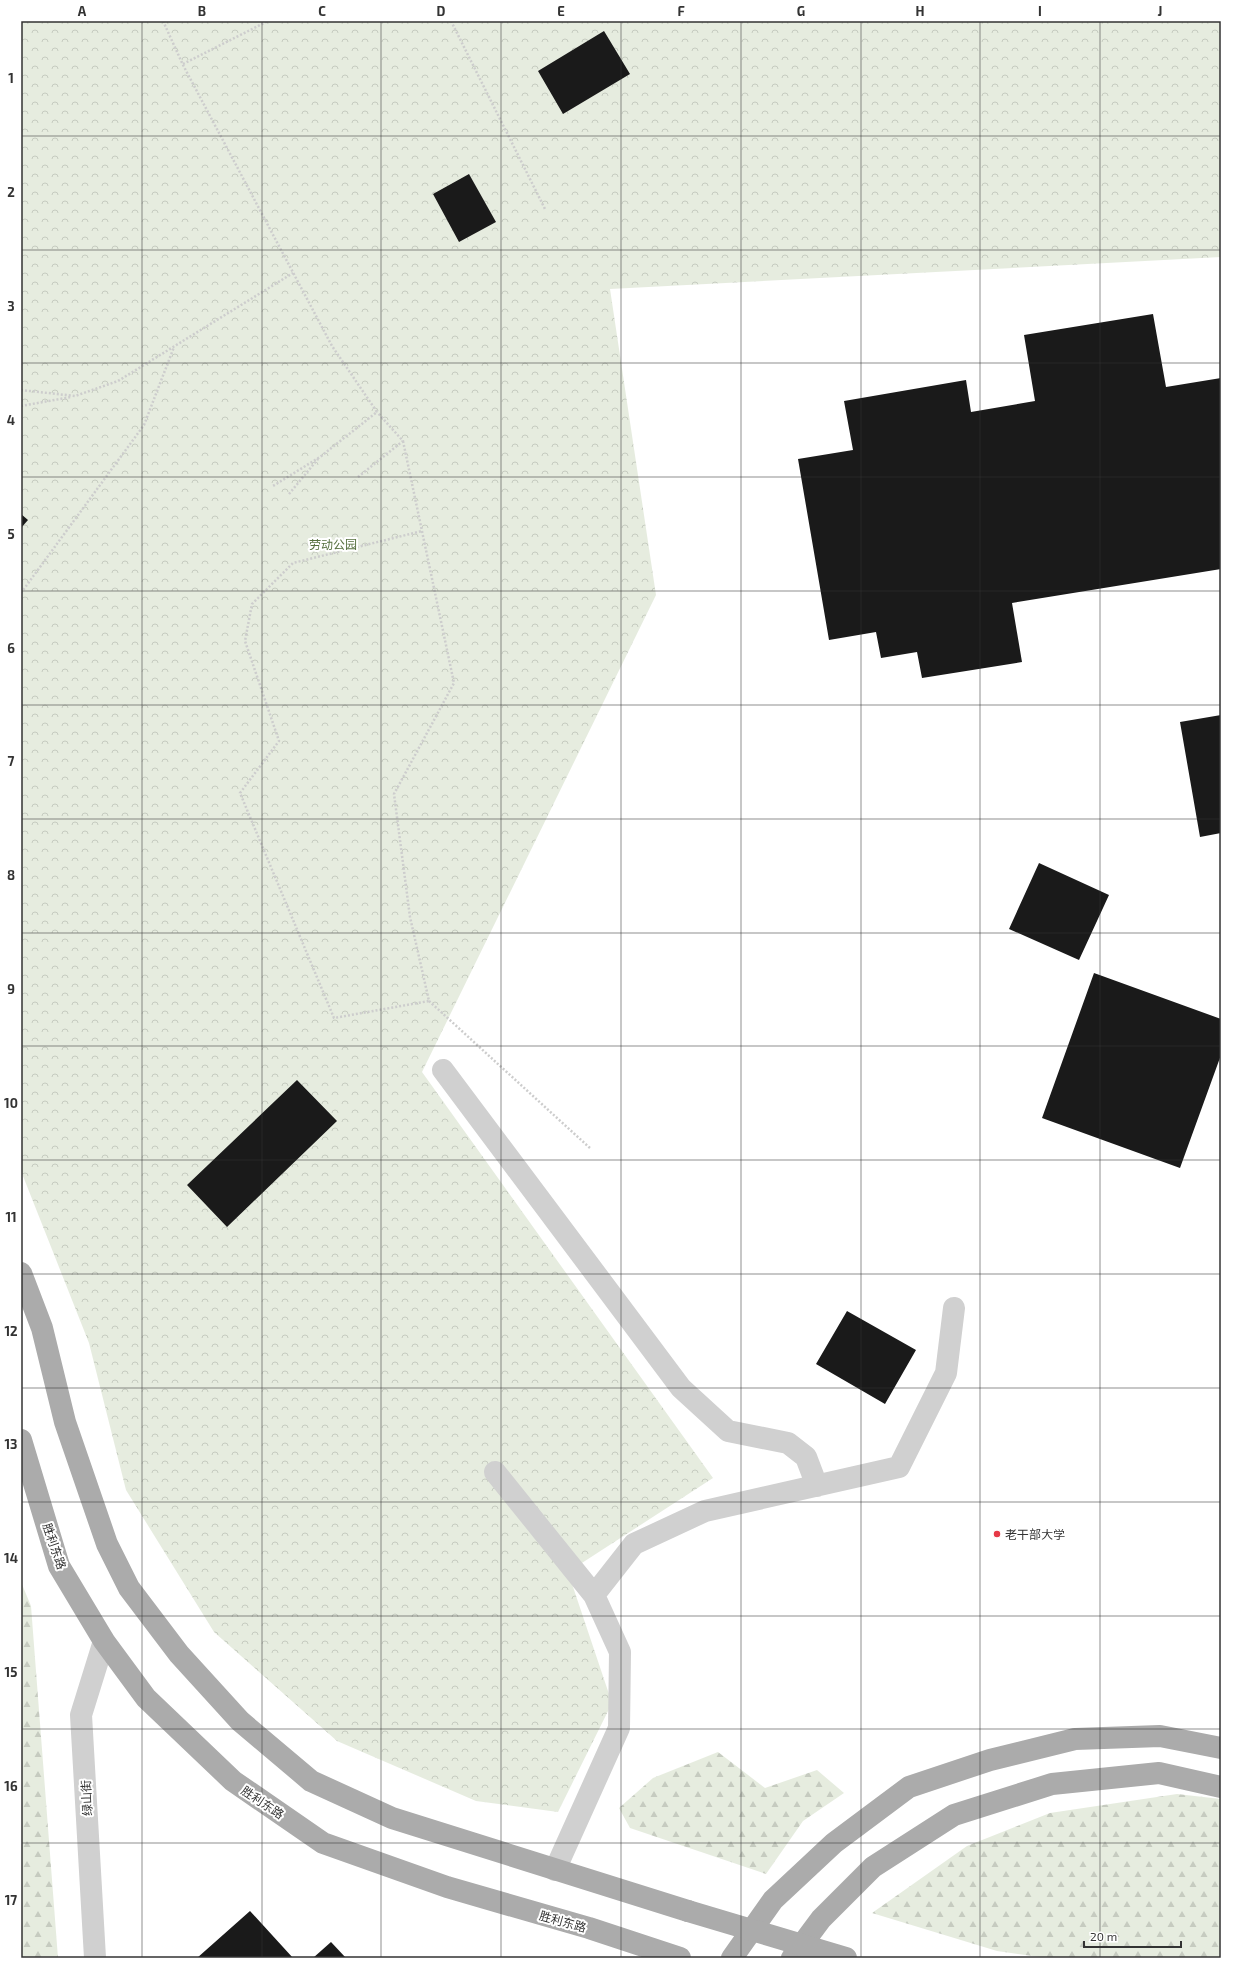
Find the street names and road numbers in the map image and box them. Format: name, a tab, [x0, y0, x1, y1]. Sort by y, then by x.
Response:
street label: 胜利东路	[41, 1521, 69, 1571]
street label: 绿山街	[78, 1780, 94, 1816]
street label: 胜利东路	[239, 1783, 287, 1821]
street label: 胜利东路	[538, 1908, 588, 1934]

